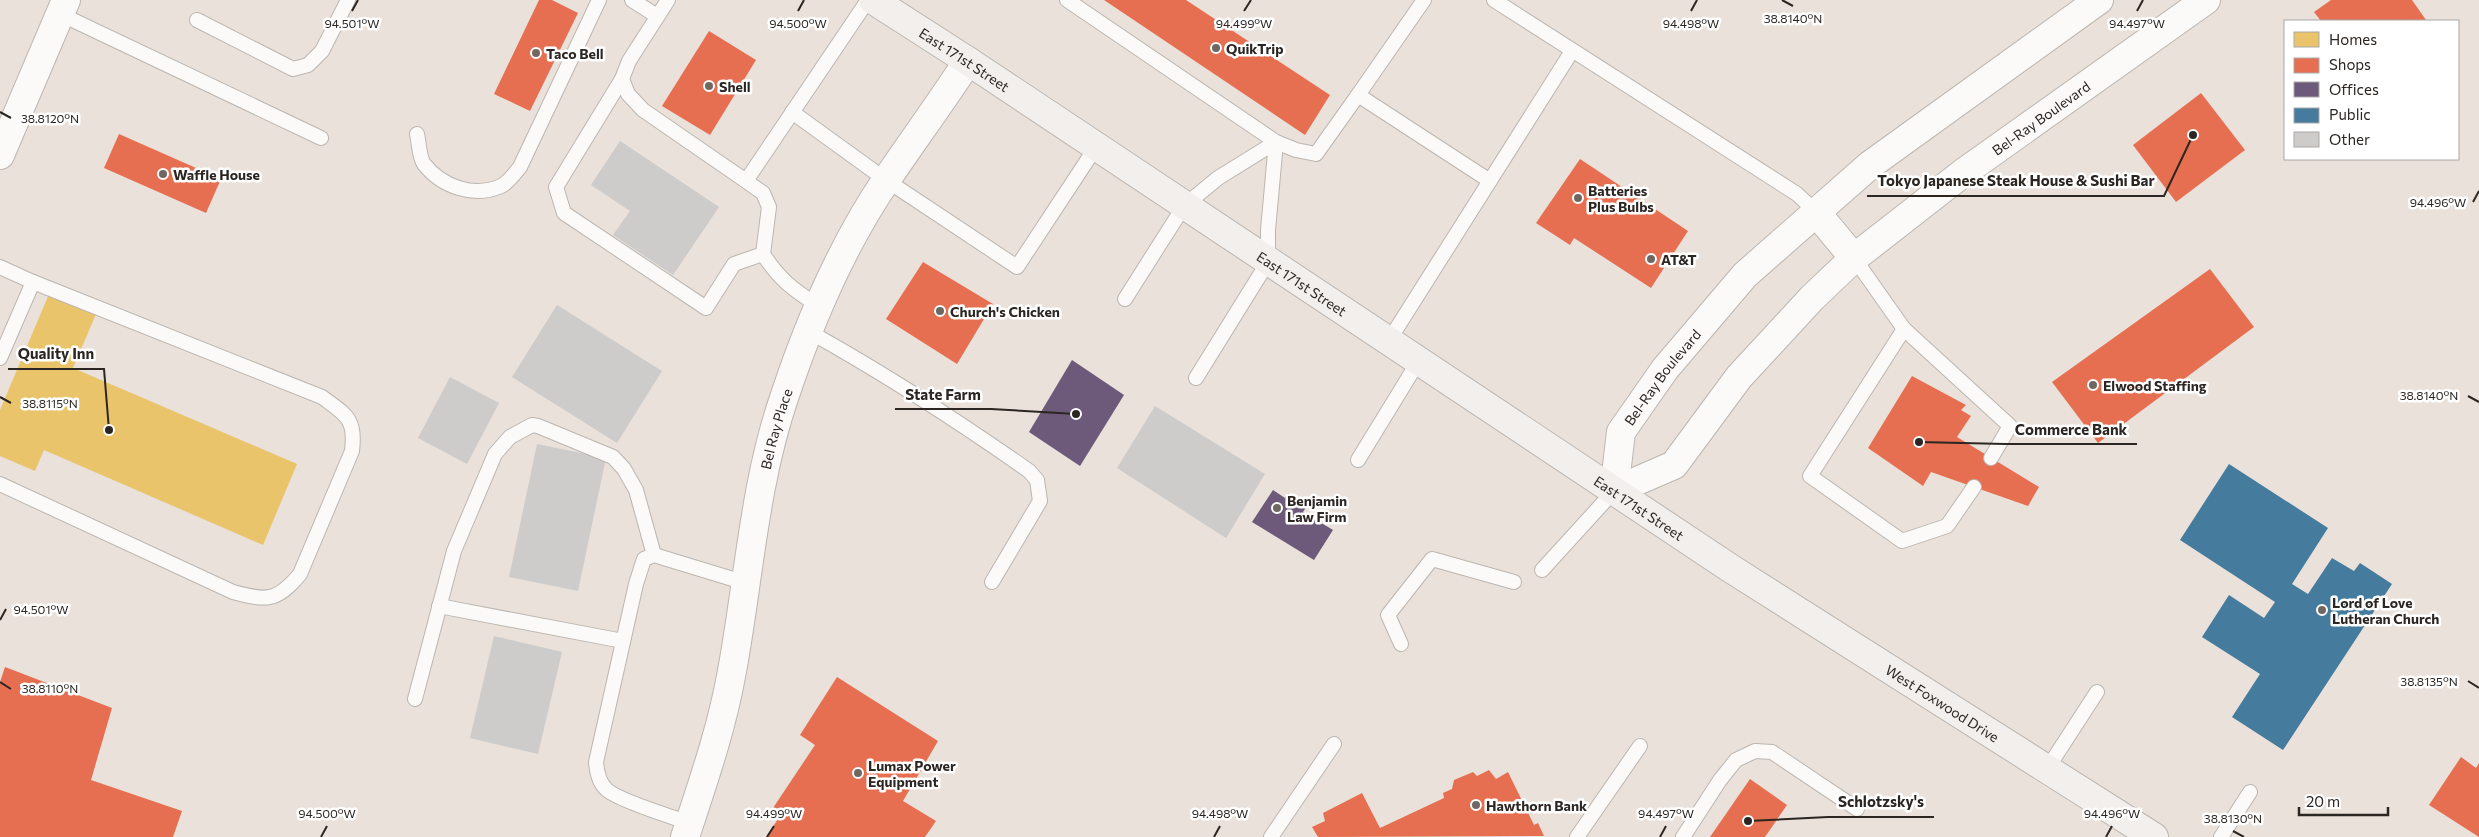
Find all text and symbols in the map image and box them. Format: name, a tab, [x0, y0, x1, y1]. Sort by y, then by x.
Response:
text: 38.8140°N	[1764, 11, 1822, 25]
text: 94.501°W	[324, 16, 380, 30]
text: 94.500°W	[769, 16, 827, 30]
text: 94.499°W	[1216, 16, 1272, 30]
text: 94.498°W	[1663, 16, 1719, 30]
text: 94.497°W	[2109, 16, 2165, 30]
legend	[2284, 20, 2459, 160]
street label: East 171st Street	[916, 24, 1013, 95]
text: Homes	[2329, 30, 2377, 48]
place label: QuikTrip	[1226, 40, 1283, 57]
marker: QuikTrip	[1210, 42, 1222, 54]
place label: Taco Bell	[546, 45, 604, 62]
marker: Taco Bell	[530, 47, 542, 59]
text: Shops	[2329, 55, 2371, 73]
street label: Bel-Ray Boulevard	[1988, 77, 2093, 158]
place label: Shell	[719, 78, 751, 95]
marker: Shell	[703, 80, 715, 92]
text: Offices	[2329, 80, 2379, 98]
text: Public	[2329, 105, 2371, 123]
text: 38.8120°N	[21, 111, 79, 125]
text: Other	[2329, 130, 2370, 148]
place label: Waffle House	[173, 166, 260, 183]
callout: Tokyo Japanese Steak House & Sushi Bar	[1867, 166, 2164, 196]
marker: Waffle House	[157, 168, 169, 180]
text: Tokyo Japanese Steak House & Sushi Bar	[1877, 171, 2155, 189]
place label: Batteries Plus Bulbs	[1588, 182, 1654, 215]
marker: Batteries Plus Bulbs	[1572, 192, 1584, 204]
text: 94.496°W	[2410, 195, 2466, 209]
street label: East 171st Street	[1254, 247, 1350, 319]
place label: AT&T	[1661, 251, 1697, 268]
marker: AT&T	[1645, 253, 1657, 265]
place label: Church's Chicken	[950, 303, 1060, 320]
marker: Church's Chicken	[934, 305, 946, 317]
street label: Bel-Ray Boulevard	[1620, 326, 1704, 428]
callout: Quality Inn	[8, 339, 104, 369]
text: Quality Inn	[18, 344, 94, 362]
place label: Elwood Staffing	[2103, 377, 2207, 394]
callout: State Farm	[895, 379, 991, 409]
marker: Elwood Staffing	[2087, 379, 2099, 391]
text: State Farm	[905, 385, 981, 403]
street label: Bel Ray Place	[756, 386, 795, 471]
text: 38.8140°N	[2400, 388, 2458, 402]
text: 38.8115°N	[22, 396, 78, 410]
callout: Commerce Bank	[2005, 414, 2137, 444]
text: Commerce Bank	[2015, 420, 2128, 438]
street label: East 171st Street	[1591, 472, 1687, 544]
place label: Benjamin Law Firm	[1287, 492, 1347, 525]
marker: Benjamin Law Firm	[1271, 502, 1283, 514]
place label: Lord of Love Lutheran Church	[2332, 594, 2439, 627]
text: 94.501°W	[13, 602, 69, 616]
marker: Lord of Love Lutheran Church	[2316, 604, 2328, 616]
street label: West Foxwood Drive	[1883, 661, 2003, 745]
text: 38.8135°N	[2400, 674, 2458, 688]
text: 38.8110°N	[22, 681, 78, 695]
place label: Lumax Power Equipment	[868, 757, 956, 790]
marker: Lumax Power Equipment	[852, 767, 864, 779]
scale bar	[2299, 784, 2388, 816]
callout: Schlotzsky's	[1828, 787, 1934, 817]
text: Schlotzsky's	[1838, 792, 1924, 810]
text: 20 m	[2306, 792, 2340, 810]
place label: Hawthorn Bank	[1486, 797, 1587, 814]
marker: Hawthorn Bank	[1470, 799, 1482, 811]
text: 94.500°W	[298, 806, 356, 820]
text: 94.499°W	[746, 806, 802, 820]
text: 94.498°W	[1192, 806, 1248, 820]
text: 94.497°W	[1638, 806, 1694, 820]
text: 94.496°W	[2084, 806, 2140, 820]
text: 38.8130°N	[2204, 811, 2262, 825]

